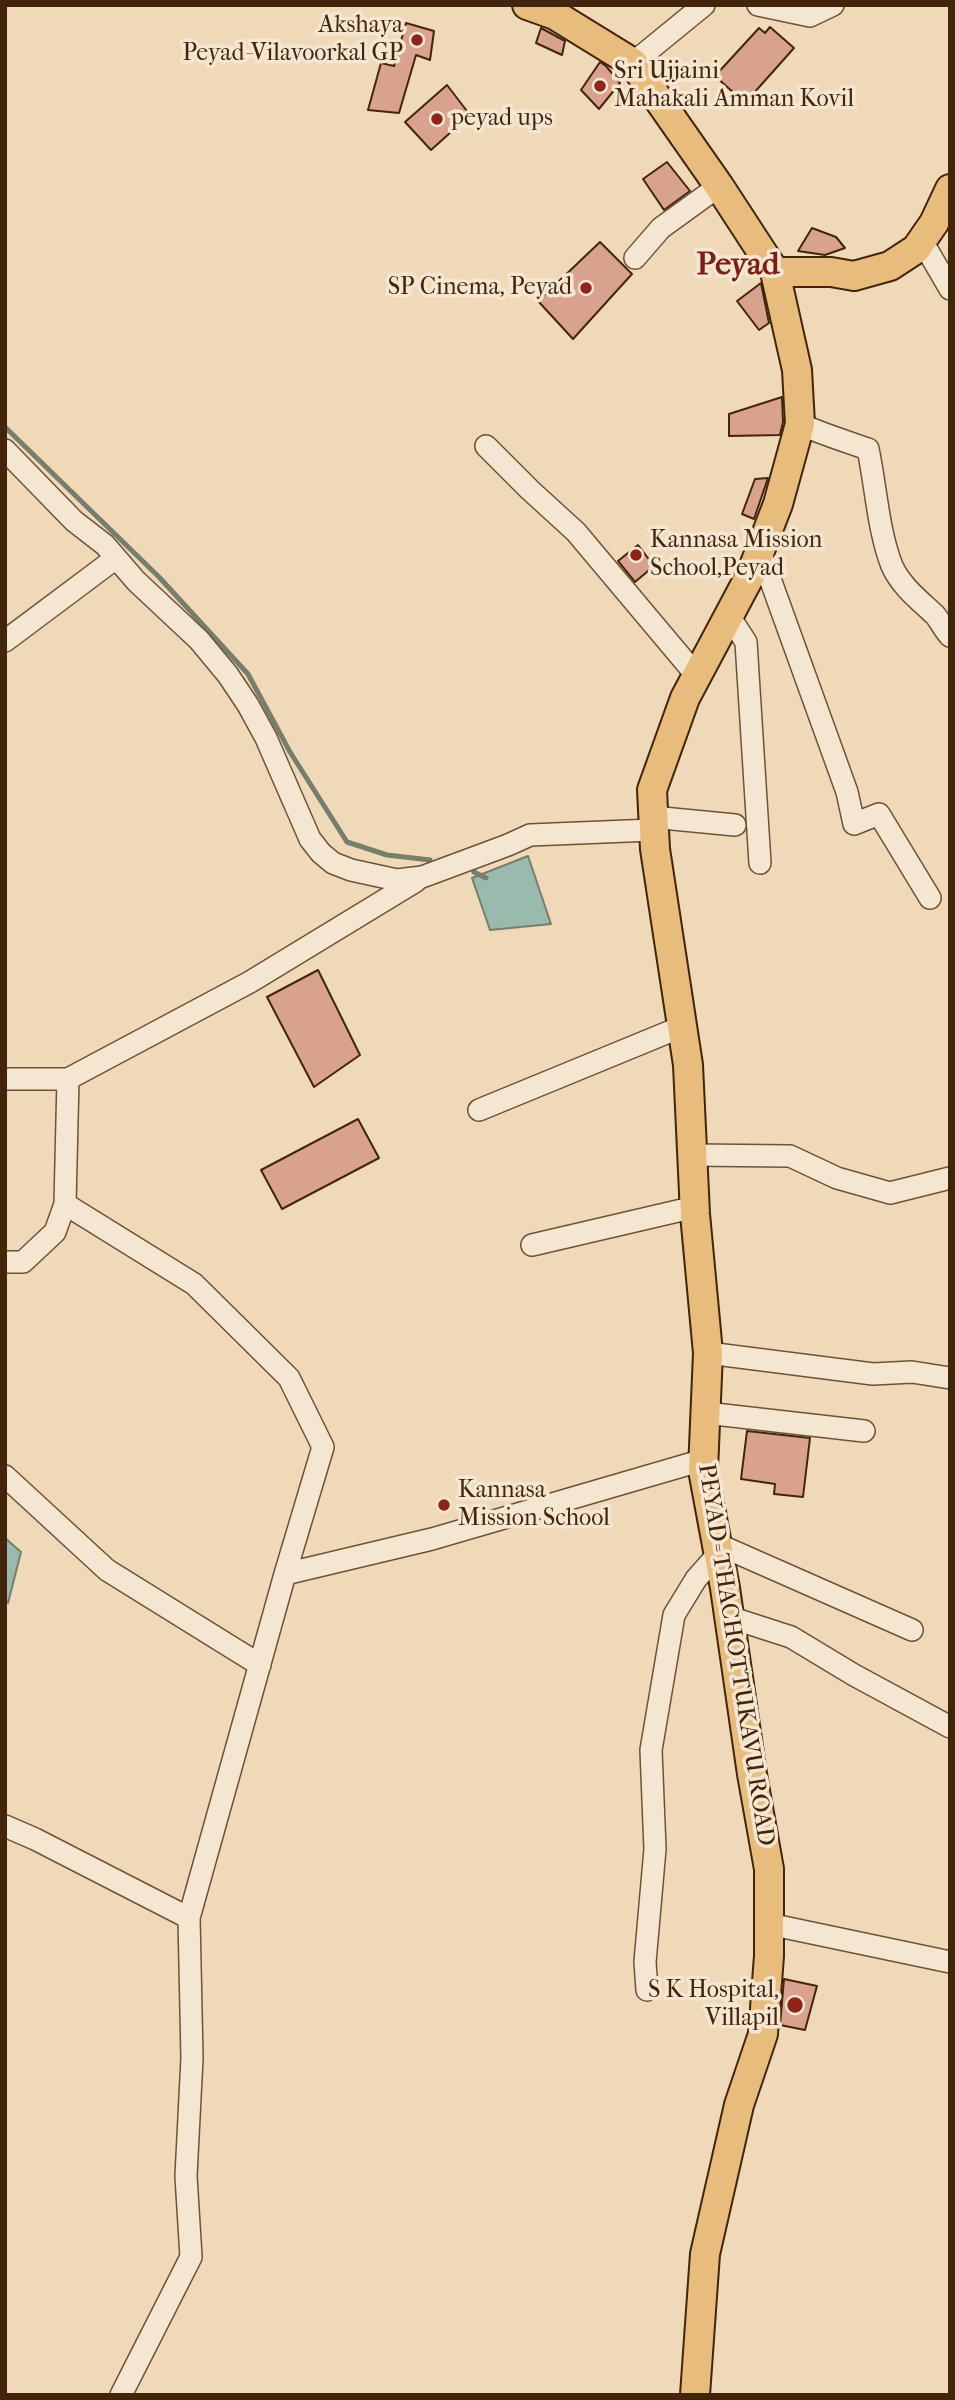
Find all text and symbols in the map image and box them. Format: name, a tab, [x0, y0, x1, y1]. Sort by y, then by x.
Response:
place label: Akshaya Peyad-Vilavoorkal GP	[182, 12, 403, 68]
marker: Akshaya Peyad-Vilavoorkal GP	[409, 32, 425, 48]
place label: Sri Ujjaini Mahakali Amman Kovil	[614, 58, 854, 114]
marker: Sri Ujjaini Mahakali Amman Kovil	[592, 78, 608, 94]
place label: peyad ups	[451, 105, 553, 133]
marker: peyad ups	[429, 111, 445, 127]
district label: Peyad	[697, 247, 779, 285]
place label: SP Cinema, Peyad	[388, 274, 572, 302]
marker: SP Cinema, Peyad	[578, 280, 594, 296]
place label: Kannasa Mission School,Peyad	[650, 527, 822, 583]
marker: Kannasa Mission School,Peyad	[628, 547, 644, 563]
street label: PEYAD=THACHOTTUKAVU ROAD	[691, 1462, 779, 1848]
place label: Kannasa Mission School	[458, 1477, 610, 1533]
marker: Kannasa Mission School	[436, 1497, 452, 1513]
place label: S K Hospital, Villapil	[648, 1977, 779, 2033]
marker: S K Hospital, Villapil	[785, 1995, 805, 2015]

